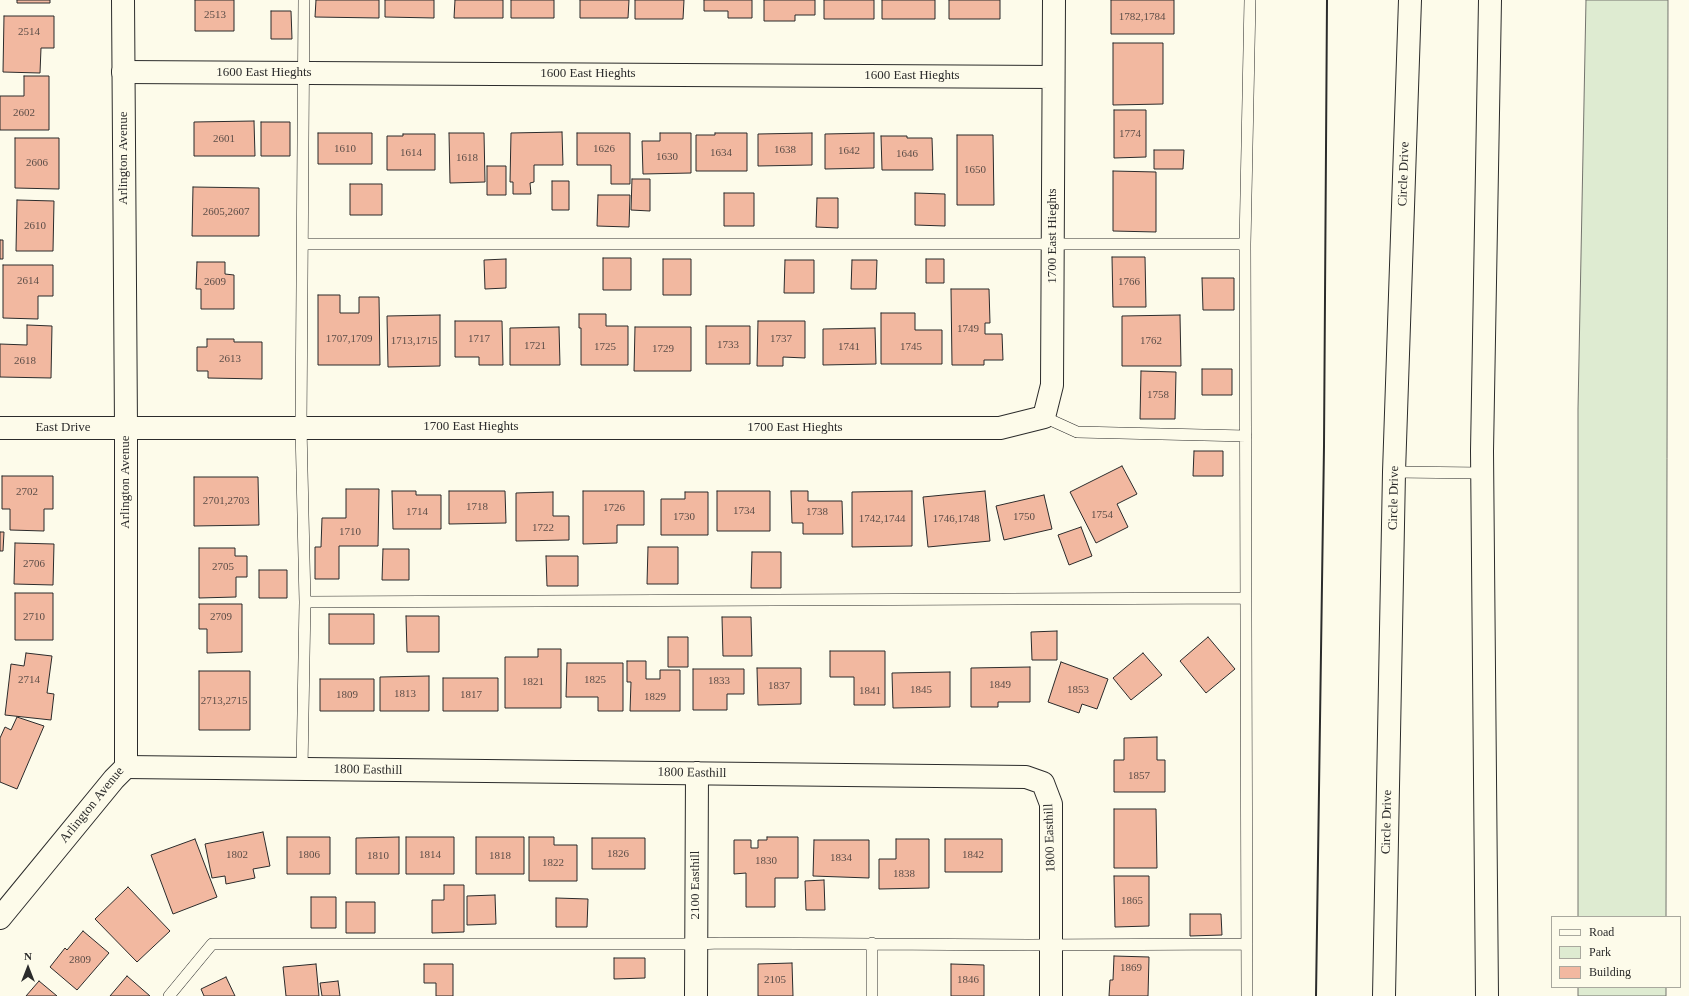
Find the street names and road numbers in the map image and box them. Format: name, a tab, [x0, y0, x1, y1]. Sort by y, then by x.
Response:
street label: 1600 East Hieghts	[216, 65, 312, 81]
street label: 1600 East Hieghts	[540, 66, 636, 82]
street label: 1600 East Hieghts	[864, 68, 960, 84]
street label: Arlington Avenue	[116, 111, 132, 205]
street label: Circle Drive	[1395, 141, 1413, 207]
street label: 1700 East Hieghts	[1045, 188, 1061, 284]
street label: 1700 East Hieghts	[423, 419, 519, 435]
street label: East Drive	[35, 420, 91, 436]
street label: 1700 East Hieghts	[747, 420, 843, 436]
street label: Arlington Avenue	[118, 435, 134, 529]
street label: Circle Drive	[1386, 466, 1402, 530]
street label: 1800 Easthill	[333, 762, 403, 778]
street label: Arlington Avenue	[57, 764, 127, 846]
street label: 1800 Easthill	[657, 765, 727, 781]
street label: Circle Drive	[1379, 790, 1395, 854]
street label: 1800 Easthill	[1041, 803, 1059, 873]
street label: 2100 Easthill	[688, 851, 704, 919]

